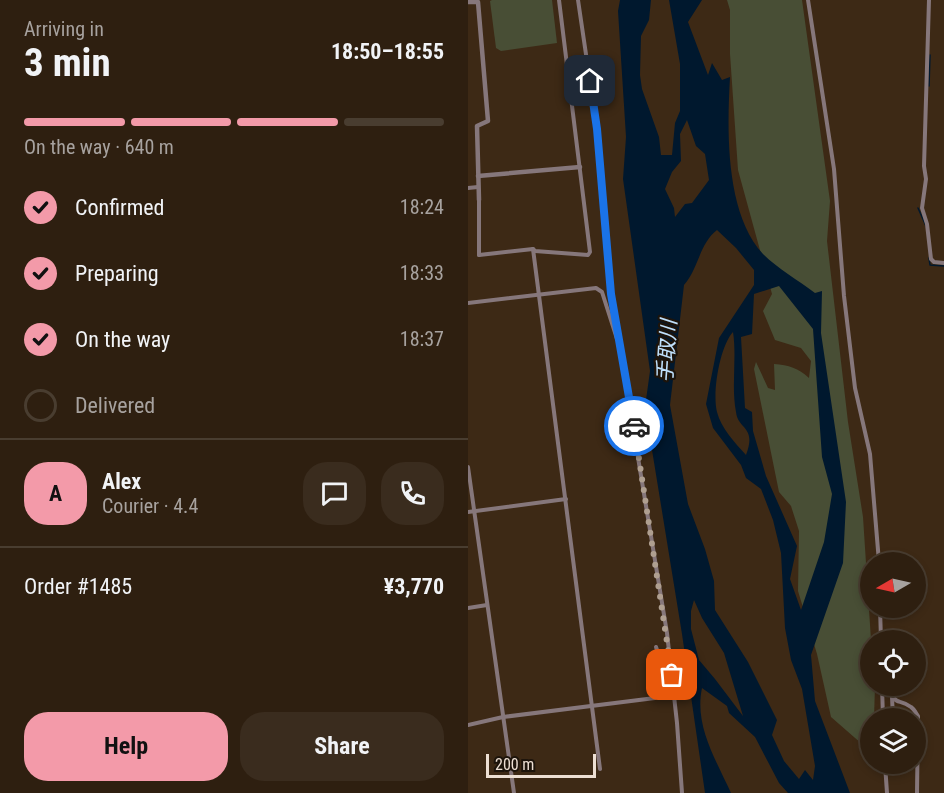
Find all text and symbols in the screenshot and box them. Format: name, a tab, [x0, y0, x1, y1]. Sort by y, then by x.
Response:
text: Arriving in	[24, 17, 104, 41]
text: 18:50–18:55	[331, 39, 444, 64]
text: 3 min	[24, 40, 111, 86]
pin	[564, 55, 615, 106]
icon: home	[573, 64, 606, 97]
text: On the way · 640 m	[24, 135, 174, 159]
icon: check	[24, 191, 57, 224]
text: Confirmed	[75, 195, 164, 220]
text: 18:24	[400, 195, 444, 219]
icon: check	[24, 257, 57, 290]
text: Preparing	[75, 261, 159, 286]
text: 18:33	[400, 261, 444, 285]
water label: 手取川	[653, 317, 681, 383]
icon: check	[24, 323, 57, 356]
text: On the way	[75, 327, 170, 352]
text: 18:37	[400, 327, 444, 351]
text: Delivered	[75, 393, 155, 418]
courier	[604, 396, 664, 456]
icon: car	[618, 410, 651, 443]
button: chat	[303, 462, 366, 525]
button: phone	[381, 462, 444, 525]
text: Alex	[102, 469, 141, 494]
text: A	[49, 481, 62, 506]
text: Courier · 4.4	[102, 494, 198, 518]
north arrow	[860, 552, 926, 618]
map controls	[860, 552, 926, 774]
text: Order #1485	[24, 574, 132, 599]
text: ¥3,770	[384, 574, 444, 599]
button: locate	[860, 630, 926, 696]
pin	[646, 649, 697, 700]
icon: bag	[655, 658, 688, 691]
button: layers	[860, 708, 926, 774]
button: Help	[24, 712, 228, 781]
button: Share	[240, 712, 444, 781]
scale bar	[486, 751, 596, 778]
text: 200 m	[495, 755, 534, 774]

